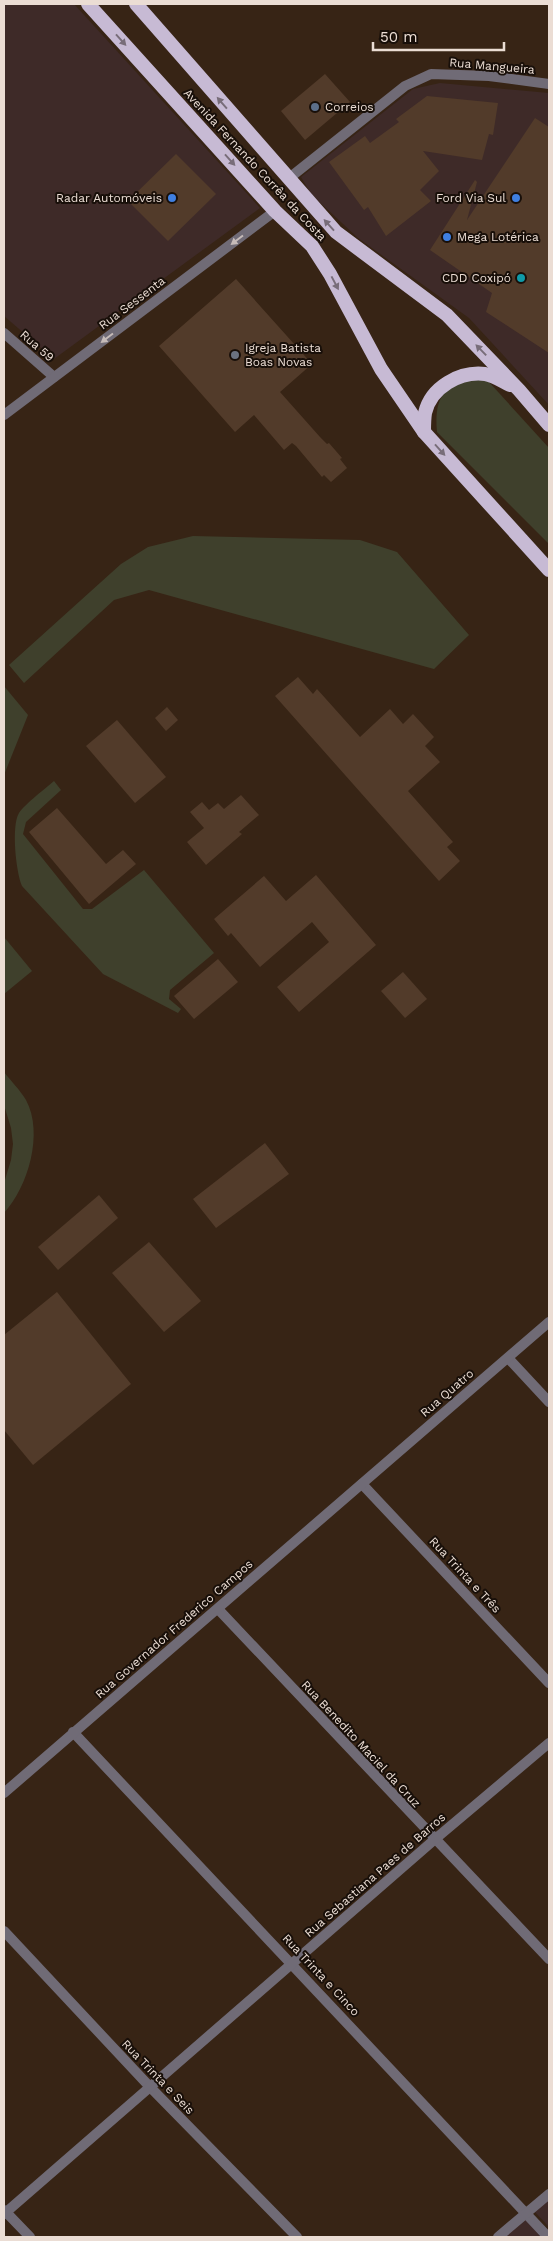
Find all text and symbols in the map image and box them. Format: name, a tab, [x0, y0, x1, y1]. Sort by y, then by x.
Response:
scale bar	[373, 20, 504, 52]
text: 50 m	[380, 28, 417, 46]
one-way arrow	[115, 33, 126, 46]
street label: Rua Mangueira	[449, 55, 535, 77]
street label: Avenida Fernando Corrêa da Costa	[181, 86, 329, 244]
one-way arrow	[216, 97, 228, 109]
place label: Correios	[325, 100, 374, 114]
marker: Correios	[309, 101, 321, 113]
one-way arrow	[224, 154, 236, 166]
place label: Radar Automóveis	[56, 191, 162, 205]
place label: Ford Via Sul	[436, 191, 506, 205]
marker: Radar Automóveis	[166, 192, 178, 204]
marker: Ford Via Sul	[510, 192, 522, 204]
one-way arrow	[323, 219, 335, 231]
place label: Mega Lotérica	[457, 230, 539, 244]
marker: Mega Lotérica	[441, 231, 453, 243]
one-way arrow	[230, 235, 243, 246]
place label: CDD Coxipó	[442, 271, 511, 285]
marker: CDD Coxipó	[515, 272, 527, 284]
street label: Rua Sessenta	[96, 273, 168, 332]
one-way arrow	[331, 276, 339, 290]
street label: Rua 59	[17, 328, 57, 364]
one-way arrow	[100, 333, 114, 343]
place label: Igreja Batista Boas Novas	[245, 341, 321, 369]
one-way arrow	[475, 344, 487, 356]
marker: Igreja Batista Boas Novas	[229, 349, 241, 361]
one-way arrow	[434, 443, 446, 455]
street label: Rua Quatro	[418, 1366, 476, 1420]
street label: Rua Trinta e Três	[426, 1534, 504, 1616]
street label: Rua Governador Frederico Campos	[92, 1557, 256, 1701]
street label: Rua Benedito Maciel da Cruz	[299, 1678, 423, 1810]
street label: Rua Sebastiana Paes de Barros	[302, 1810, 448, 1940]
street label: Rua Trinta e Cinco	[279, 1931, 363, 2019]
street label: Rua Trinta e Seis	[119, 2037, 197, 2117]

